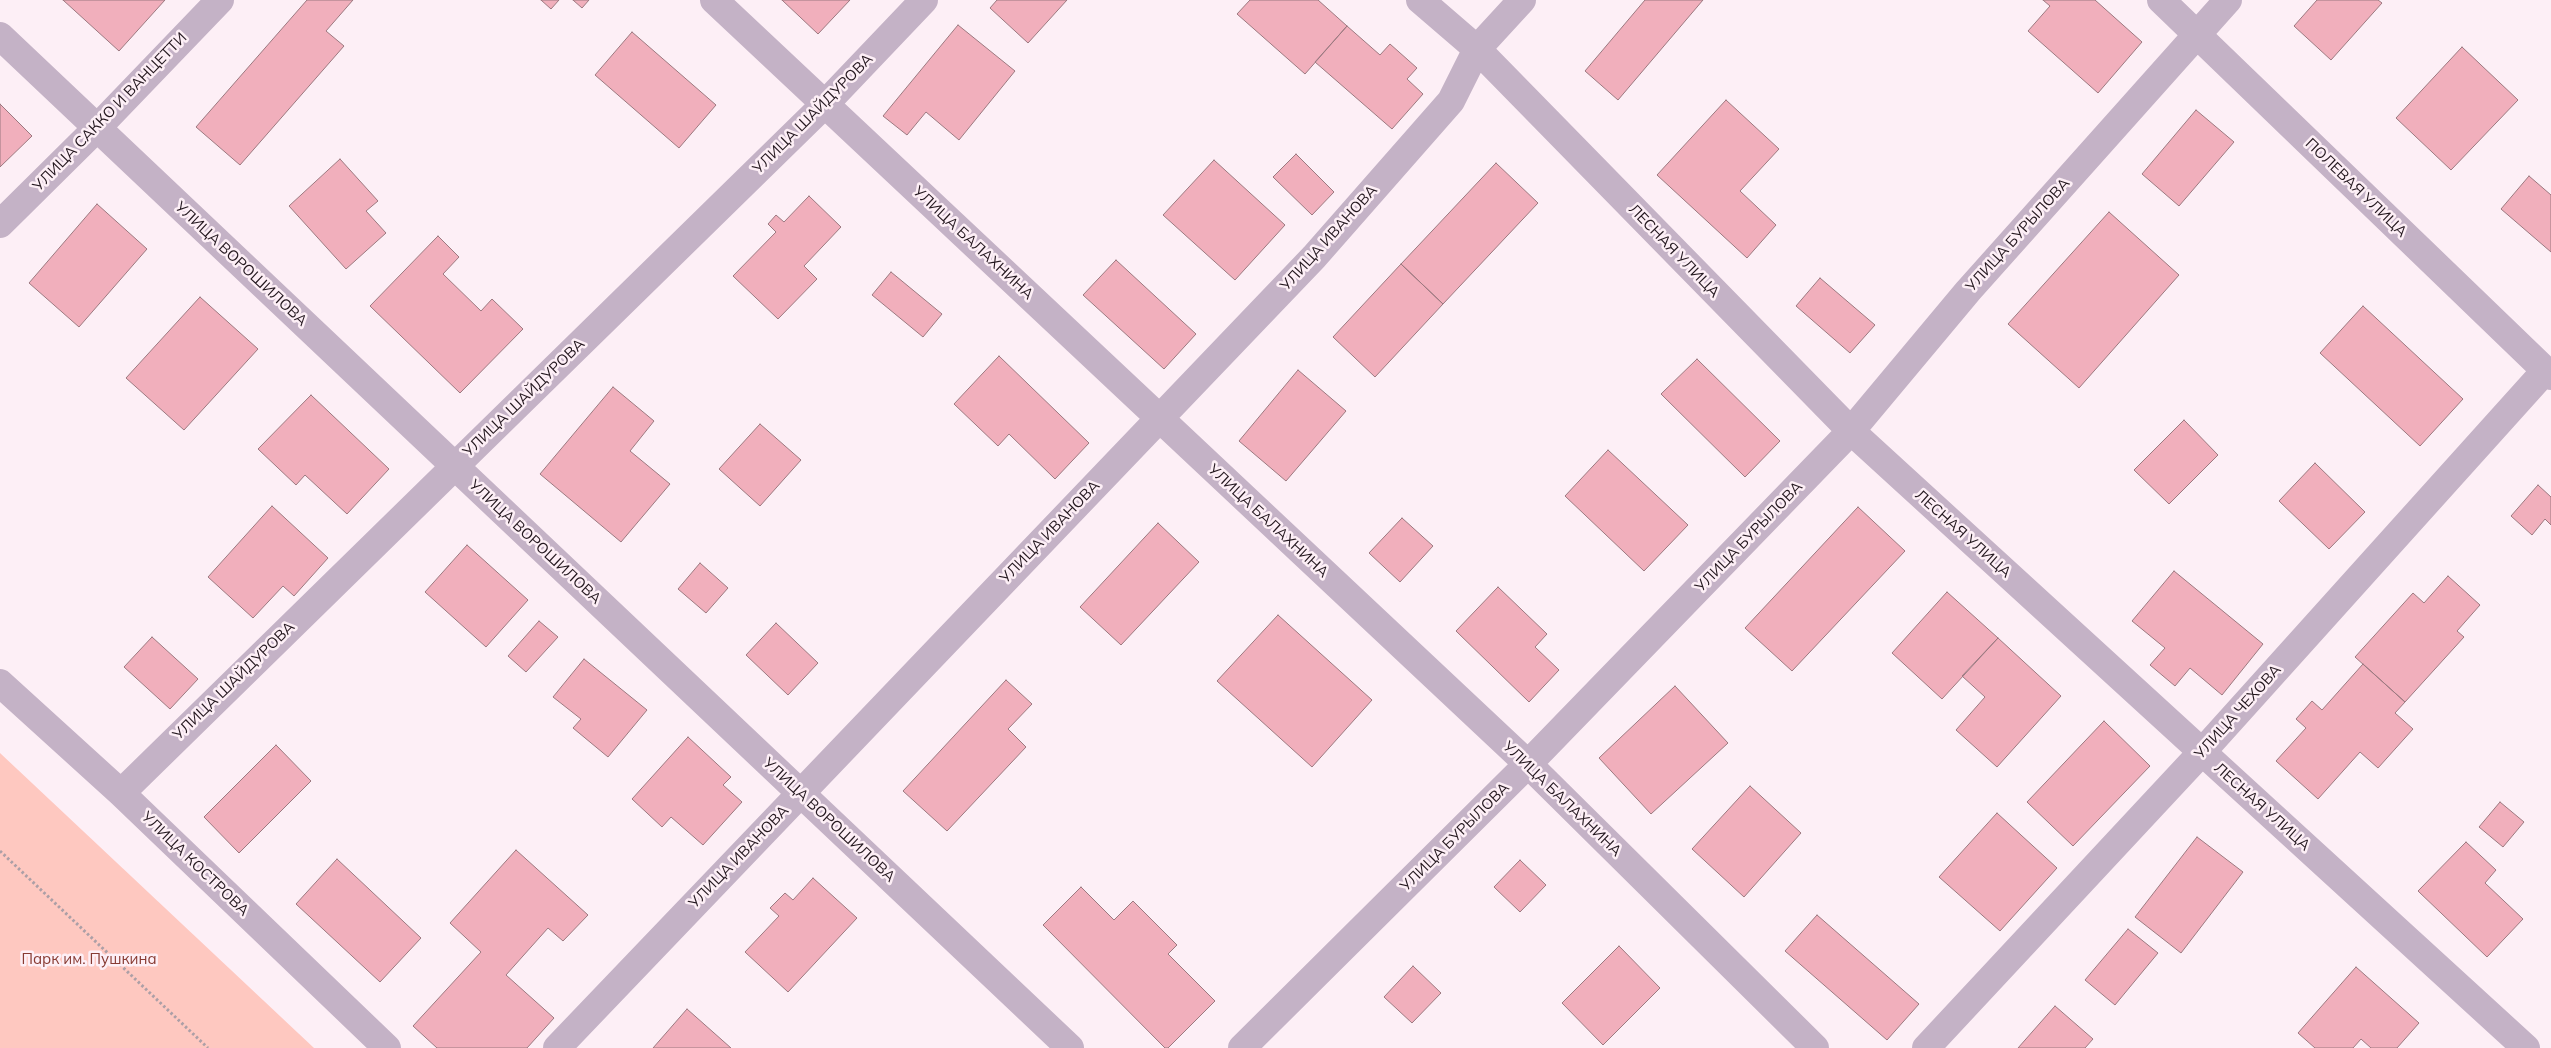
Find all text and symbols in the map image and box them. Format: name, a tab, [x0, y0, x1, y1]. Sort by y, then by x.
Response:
street label: УЛИЦА САККО И ВАНЦЕТТИ	[29, 29, 191, 195]
street label: УЛИЦА ШАЙДУРОВА	[749, 50, 877, 178]
street label: ПОЛЕВАЯ УЛИЦА	[2301, 135, 2411, 241]
street label: УЛИЦА БУРЫЛОВА	[1962, 174, 2074, 296]
street label: УЛИЦА ИВАНОВА	[1277, 181, 1381, 295]
street label: УЛИЦА БАЛАХНИНА	[909, 183, 1037, 303]
street label: УЛИЦА ВОРОШИЛОВА	[171, 198, 311, 330]
street label: ЛЕСНАЯ УЛИЦА	[1625, 201, 1723, 301]
street label: УЛИЦА ШАЙДУРОВА	[459, 335, 589, 461]
street label: УЛИЦА БАЛАХНИНА	[1204, 461, 1332, 581]
street label: УЛИЦА ВОРОШИЛОВА	[465, 476, 605, 608]
street label: УЛИЦА ИВАНОВА	[996, 477, 1104, 587]
street label: УЛИЦА БУРЫЛОВА	[1692, 478, 1806, 596]
street label: ЛЕСНАЯ УЛИЦА	[1911, 486, 2015, 582]
street label: УЛИЦА ШАЙДУРОВА	[169, 618, 299, 744]
street label: УЛИЦА ЧЕХОВА	[2191, 661, 2285, 763]
street label: УЛИЦА БАЛАХНИНА	[1499, 738, 1625, 860]
street label: УЛИЦА ВОРОШИЛОВА	[759, 754, 899, 886]
street label: ЛЕСНАЯ УЛИЦА	[2210, 759, 2314, 855]
street label: УЛИЦА БУРЫЛОВА	[1397, 779, 1513, 895]
street label: УЛИЦА ИВАНОВА	[685, 802, 793, 912]
street label: УЛИЦА КОСТРОВА	[138, 808, 252, 920]
park label: Парк им. Пушкина	[21, 950, 157, 968]

